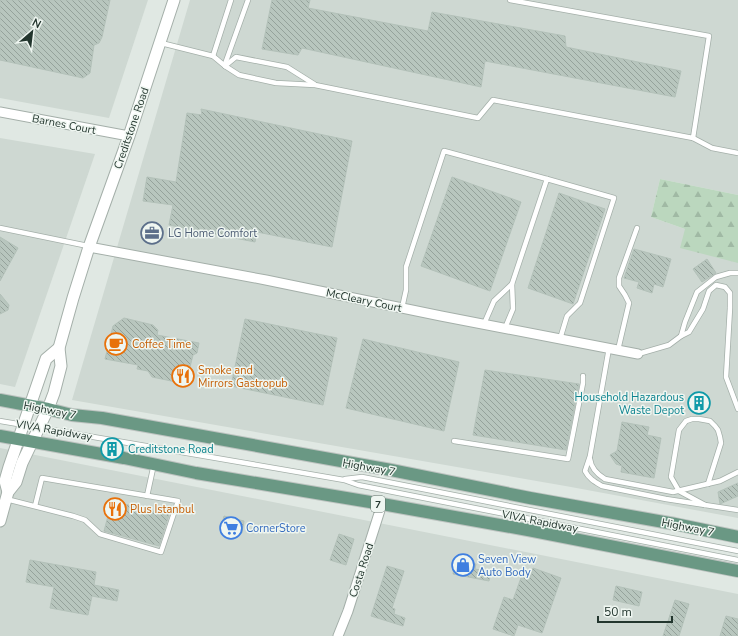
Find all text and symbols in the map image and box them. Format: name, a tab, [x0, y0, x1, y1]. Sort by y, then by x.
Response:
north arrow	[12, 12, 52, 52]
text: N	[29, 15, 44, 32]
street label: Creditstone Road	[110, 85, 152, 171]
street label: Barnes Court	[31, 111, 97, 138]
office icon: LG Home Comfort	[139, 220, 165, 246]
place label: LG Home Comfort	[168, 226, 257, 241]
street label: McCleary Court	[325, 285, 403, 316]
cafe icon: Coffee Time	[103, 331, 129, 357]
place label: Coffee Time	[132, 337, 191, 352]
restaurant icon: Smoke and Mirrors Gastropub	[170, 363, 196, 389]
place label: Smoke and Mirrors Gastropub	[198, 363, 288, 391]
place label: Household Hazardous Waste Depot	[574, 390, 684, 418]
building icon: Household Hazardous Waste Depot	[686, 390, 712, 416]
street label: Highway 7	[22, 398, 78, 423]
street label: VIVA Rapidway	[14, 416, 94, 445]
building icon: Creditstone Road	[99, 436, 125, 462]
place label: Creditstone Road	[128, 442, 214, 457]
street label: Highway 7	[341, 455, 397, 480]
restaurant icon: Plus Istanbul	[102, 496, 128, 522]
road number: 7	[371, 496, 385, 512]
place label: Plus Istanbul	[130, 502, 195, 517]
street label: VIVA Rapidway	[500, 507, 580, 536]
supermarket icon: CornerStore	[218, 515, 244, 541]
street label: Highway 7	[660, 515, 716, 540]
place label: CornerStore	[246, 521, 306, 536]
street label: Costa Road	[346, 541, 377, 599]
shop icon: Seven View Auto Body	[450, 552, 476, 578]
place label: Seven View Auto Body	[478, 552, 536, 580]
scale bar	[598, 598, 672, 624]
text: 50 m	[604, 604, 632, 620]

